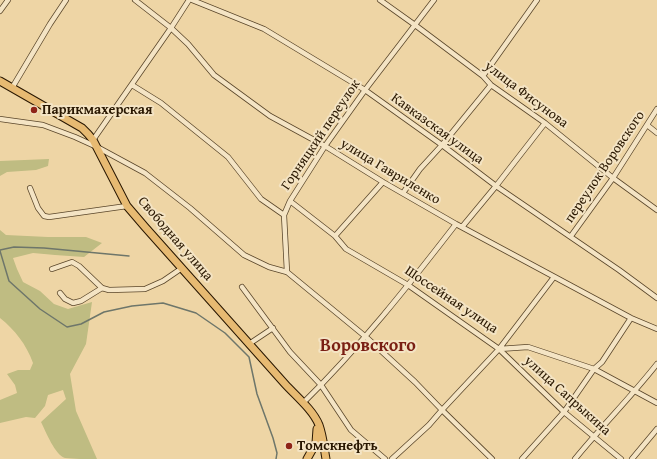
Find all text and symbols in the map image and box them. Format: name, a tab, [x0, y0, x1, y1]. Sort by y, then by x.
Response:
street label: улица Фисунова	[481, 58, 571, 132]
street label: Горняцкий переулок	[278, 77, 364, 193]
street label: Кавказская улица	[387, 90, 487, 168]
place label: Парикмахерская	[42, 102, 153, 118]
marker: Парикмахерская	[29, 105, 39, 115]
street label: переулок Воровского	[561, 108, 649, 226]
street label: улица Гавриленко	[337, 135, 443, 209]
street label: Свободная улица	[134, 193, 216, 285]
street label: Шоссейная улица	[401, 263, 501, 337]
district label: Воровского	[320, 335, 416, 357]
street label: улица Сапрыкина	[520, 353, 614, 439]
place label: Томскнефть	[297, 438, 378, 454]
marker: Томскнефть	[284, 441, 294, 451]

